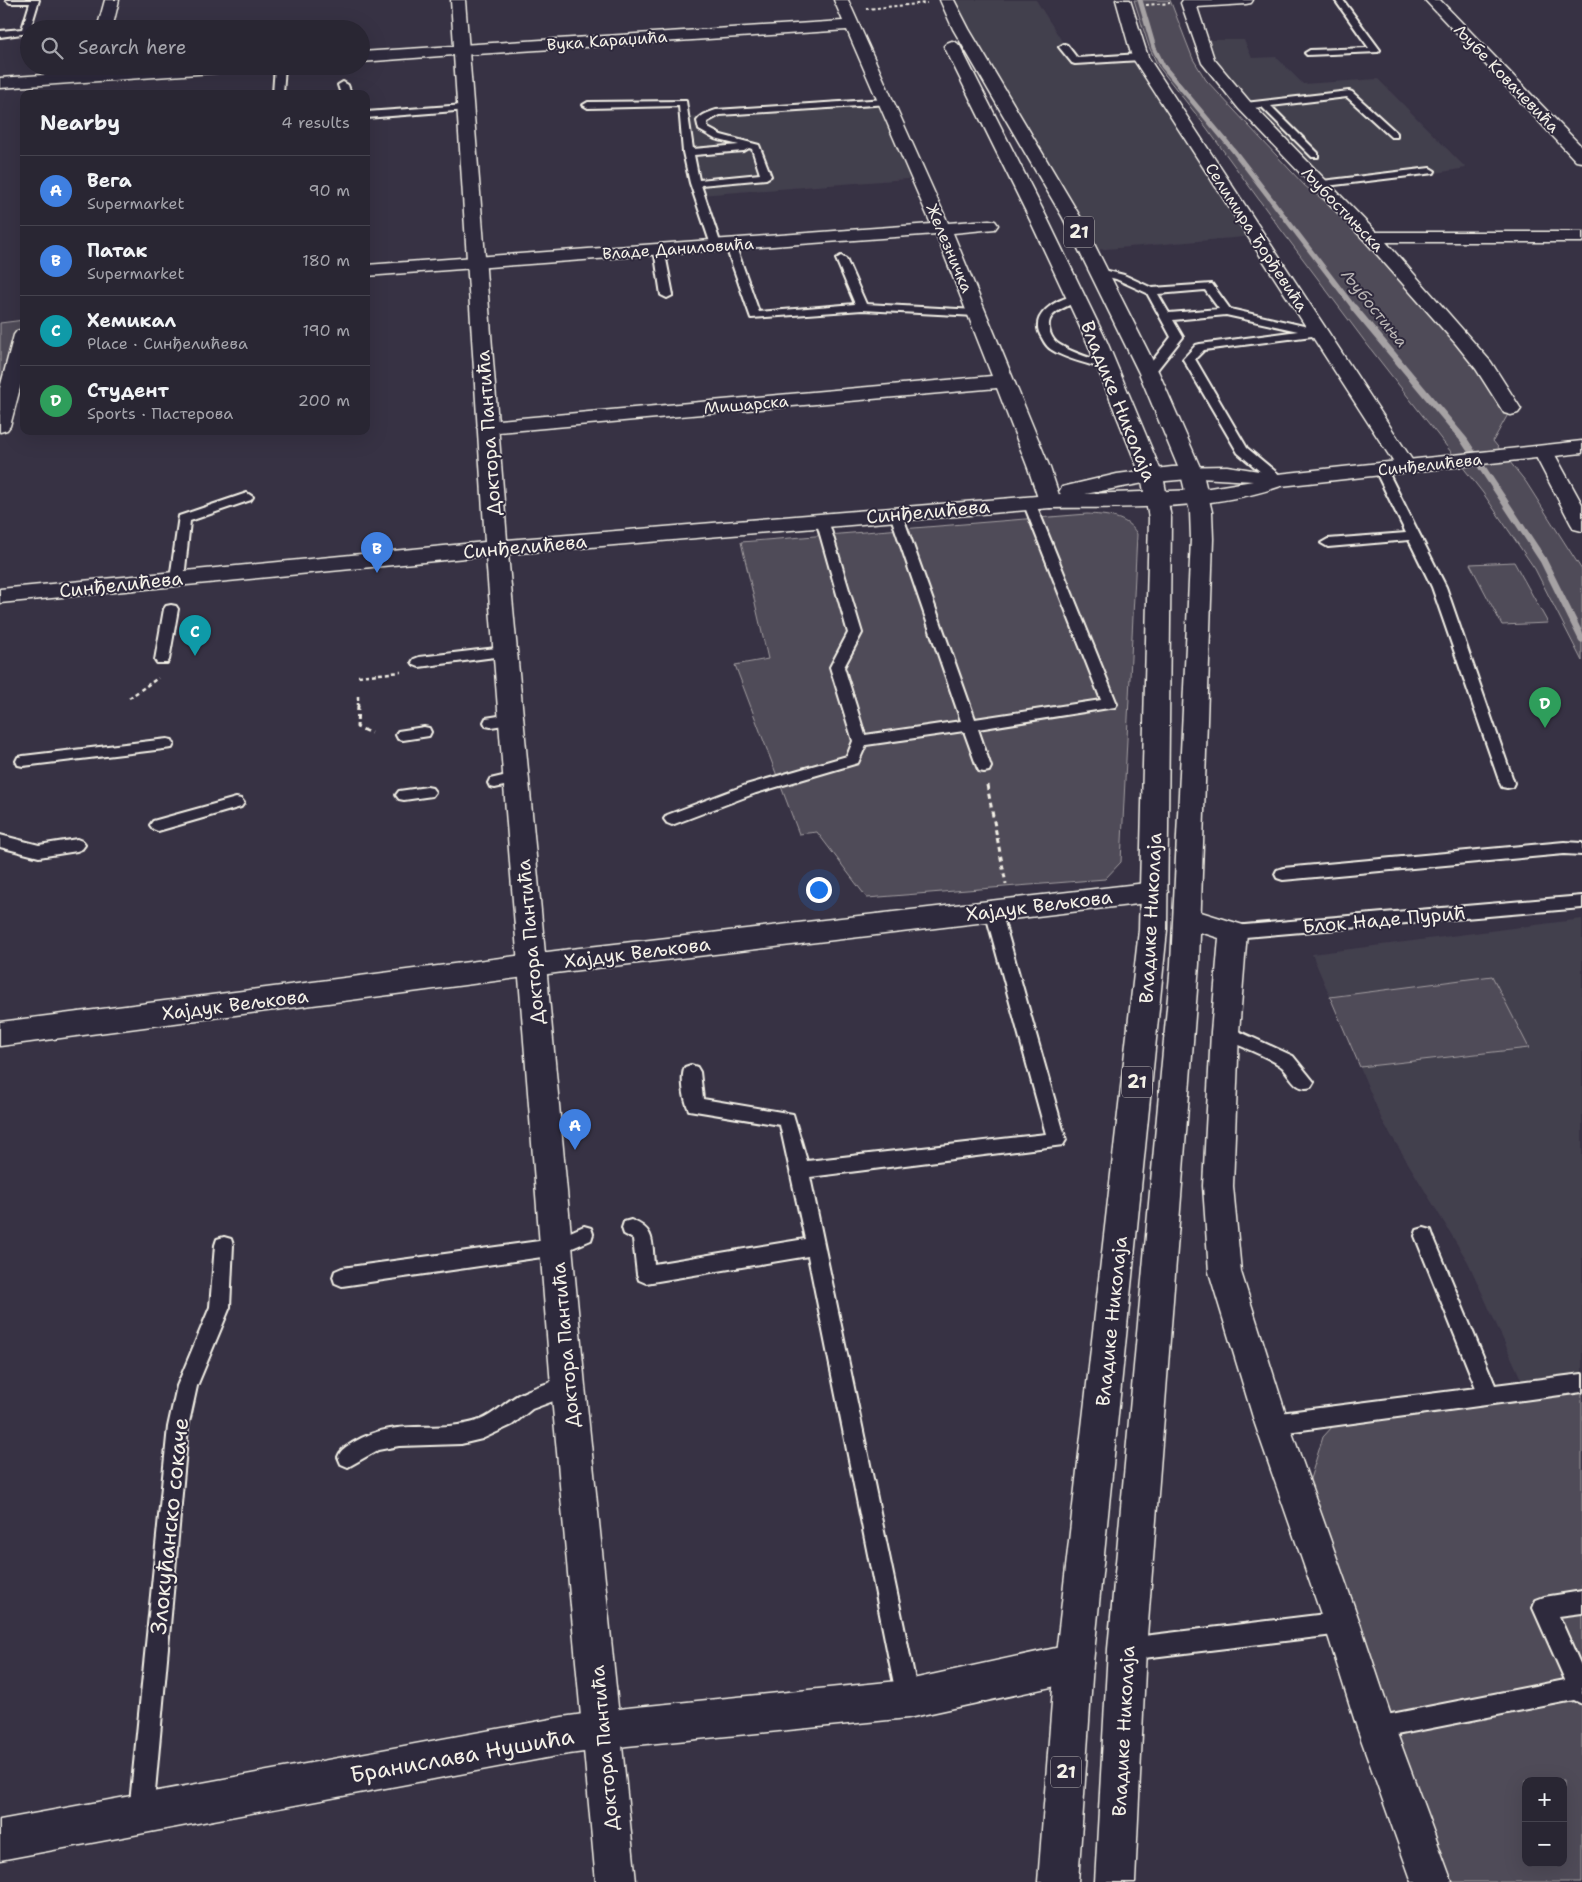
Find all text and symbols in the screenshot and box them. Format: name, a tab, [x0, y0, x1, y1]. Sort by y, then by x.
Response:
search box	[20, 20, 370, 75]
street label: Љубе Ковачевића	[1449, 20, 1564, 137]
street label: Вука Караџића	[546, 26, 668, 55]
icon: search	[38, 34, 66, 62]
text: Search here	[78, 35, 187, 60]
text: Nearby	[40, 109, 120, 137]
text: 4 results	[281, 112, 350, 133]
street label: Селимира Ђорђевића	[1201, 159, 1313, 316]
street label: Љубостињска	[1297, 162, 1389, 256]
text: Вега	[87, 168, 132, 193]
text: A	[50, 180, 62, 201]
text: 90 m	[309, 180, 350, 201]
text: Supermarket	[87, 193, 184, 214]
street label: Железничка	[921, 201, 978, 296]
road number: 21	[1064, 216, 1094, 248]
street label: Владе Даниловића	[602, 233, 754, 264]
text: Патак	[87, 238, 147, 263]
text: B	[51, 250, 61, 271]
text: 180 m	[302, 250, 350, 271]
text: Supermarket	[87, 263, 184, 284]
water label: Љубостиња	[1336, 264, 1412, 352]
text: Хемикал	[87, 308, 176, 333]
street label: Владике Николаја	[1075, 317, 1162, 485]
text: C	[51, 320, 61, 341]
text: 190 m	[303, 320, 350, 341]
text: Place · Синђелићева	[87, 333, 248, 354]
street label: Доктора Пантића	[470, 349, 507, 517]
text: Студент	[87, 378, 169, 403]
text: D	[50, 390, 62, 411]
text: 200 m	[298, 390, 350, 411]
street label: Мишарска	[703, 390, 789, 419]
text: Sports · Пастерова	[87, 403, 233, 424]
street label: Синђелићева	[1377, 449, 1483, 480]
street label: Синђелићева	[865, 494, 991, 529]
street label: Синђелићева	[462, 529, 588, 564]
pin: B	[361, 532, 393, 573]
street label: Синђелићева	[58, 566, 184, 603]
pin: C	[179, 615, 211, 656]
pin: D	[1529, 687, 1561, 728]
street label: Владике Николаја	[1134, 832, 1167, 1004]
street label: Доктора Пантића	[511, 858, 550, 1026]
your location	[806, 877, 832, 903]
street label: Хајдук Вељкова	[964, 884, 1114, 927]
street label: Блок Наде Пурић	[1301, 900, 1467, 939]
street label: Хајдук Вељкова	[562, 931, 712, 974]
street label: Хајдук Вељкова	[160, 983, 310, 1026]
road number: 21	[1122, 1066, 1152, 1098]
pin: A	[559, 1109, 591, 1150]
street label: Владике Николаја	[1090, 1235, 1133, 1407]
street label: Доктора Пантића	[546, 1261, 585, 1429]
street label: Злокућанско сокаче	[144, 1416, 195, 1636]
street label: Владике Николаја	[1107, 1645, 1140, 1817]
street label: Доктора Пантића	[585, 1664, 624, 1832]
street label: Бранислава Нушића	[348, 1721, 576, 1789]
road number: 21	[1051, 1756, 1081, 1788]
map controls	[1522, 1777, 1567, 1867]
button: +	[1522, 1777, 1567, 1822]
button: −	[1522, 1822, 1567, 1867]

